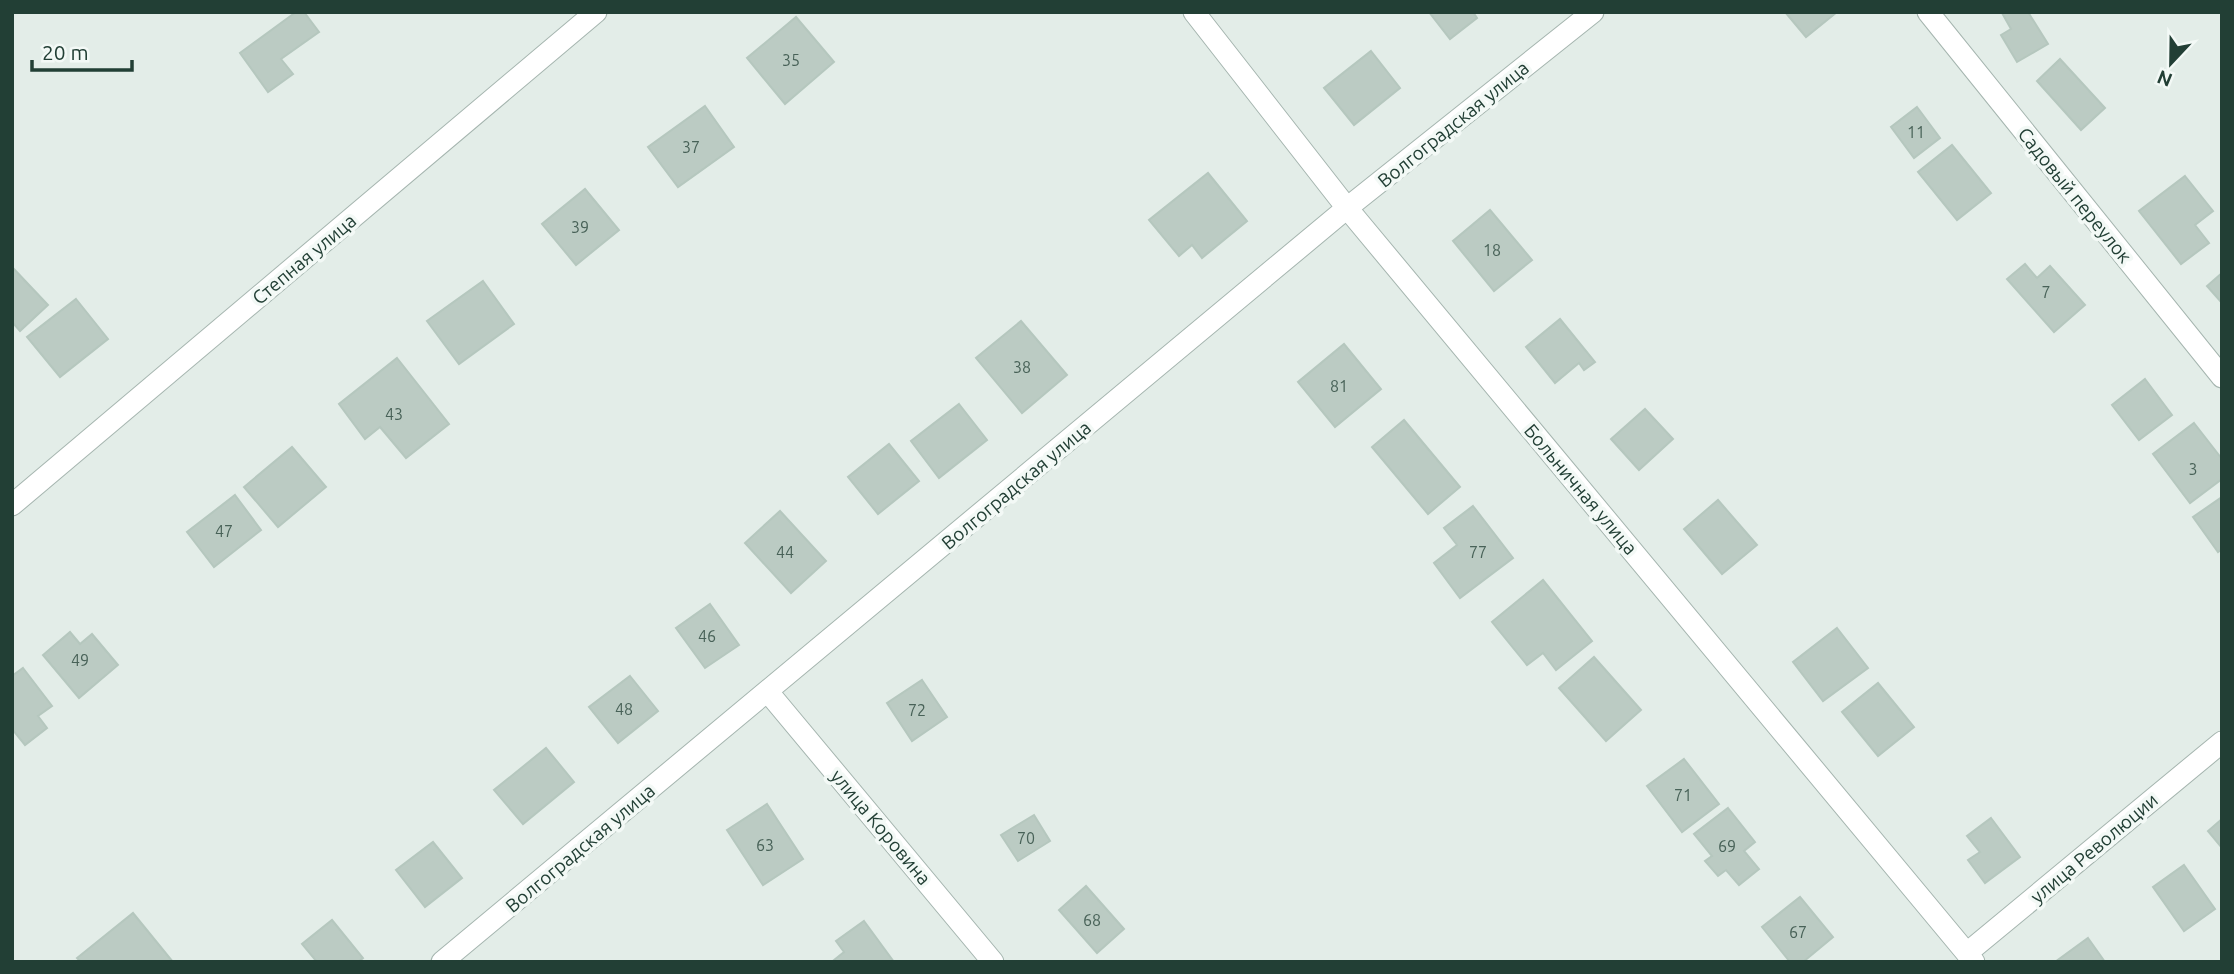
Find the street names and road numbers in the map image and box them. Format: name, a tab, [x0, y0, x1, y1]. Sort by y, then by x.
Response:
street label: Волгоградская улица	[1373, 56, 1533, 192]
street label: Садовый переулок	[2014, 123, 2136, 267]
street label: Степная улица	[248, 209, 360, 309]
street label: Волгоградская улица	[937, 416, 1095, 554]
street label: Больничная улица	[1520, 419, 1642, 559]
street label: улица Коровина	[826, 765, 936, 889]
street label: Волгоградская улица	[501, 779, 659, 917]
street label: улица Революции	[2026, 788, 2162, 908]

